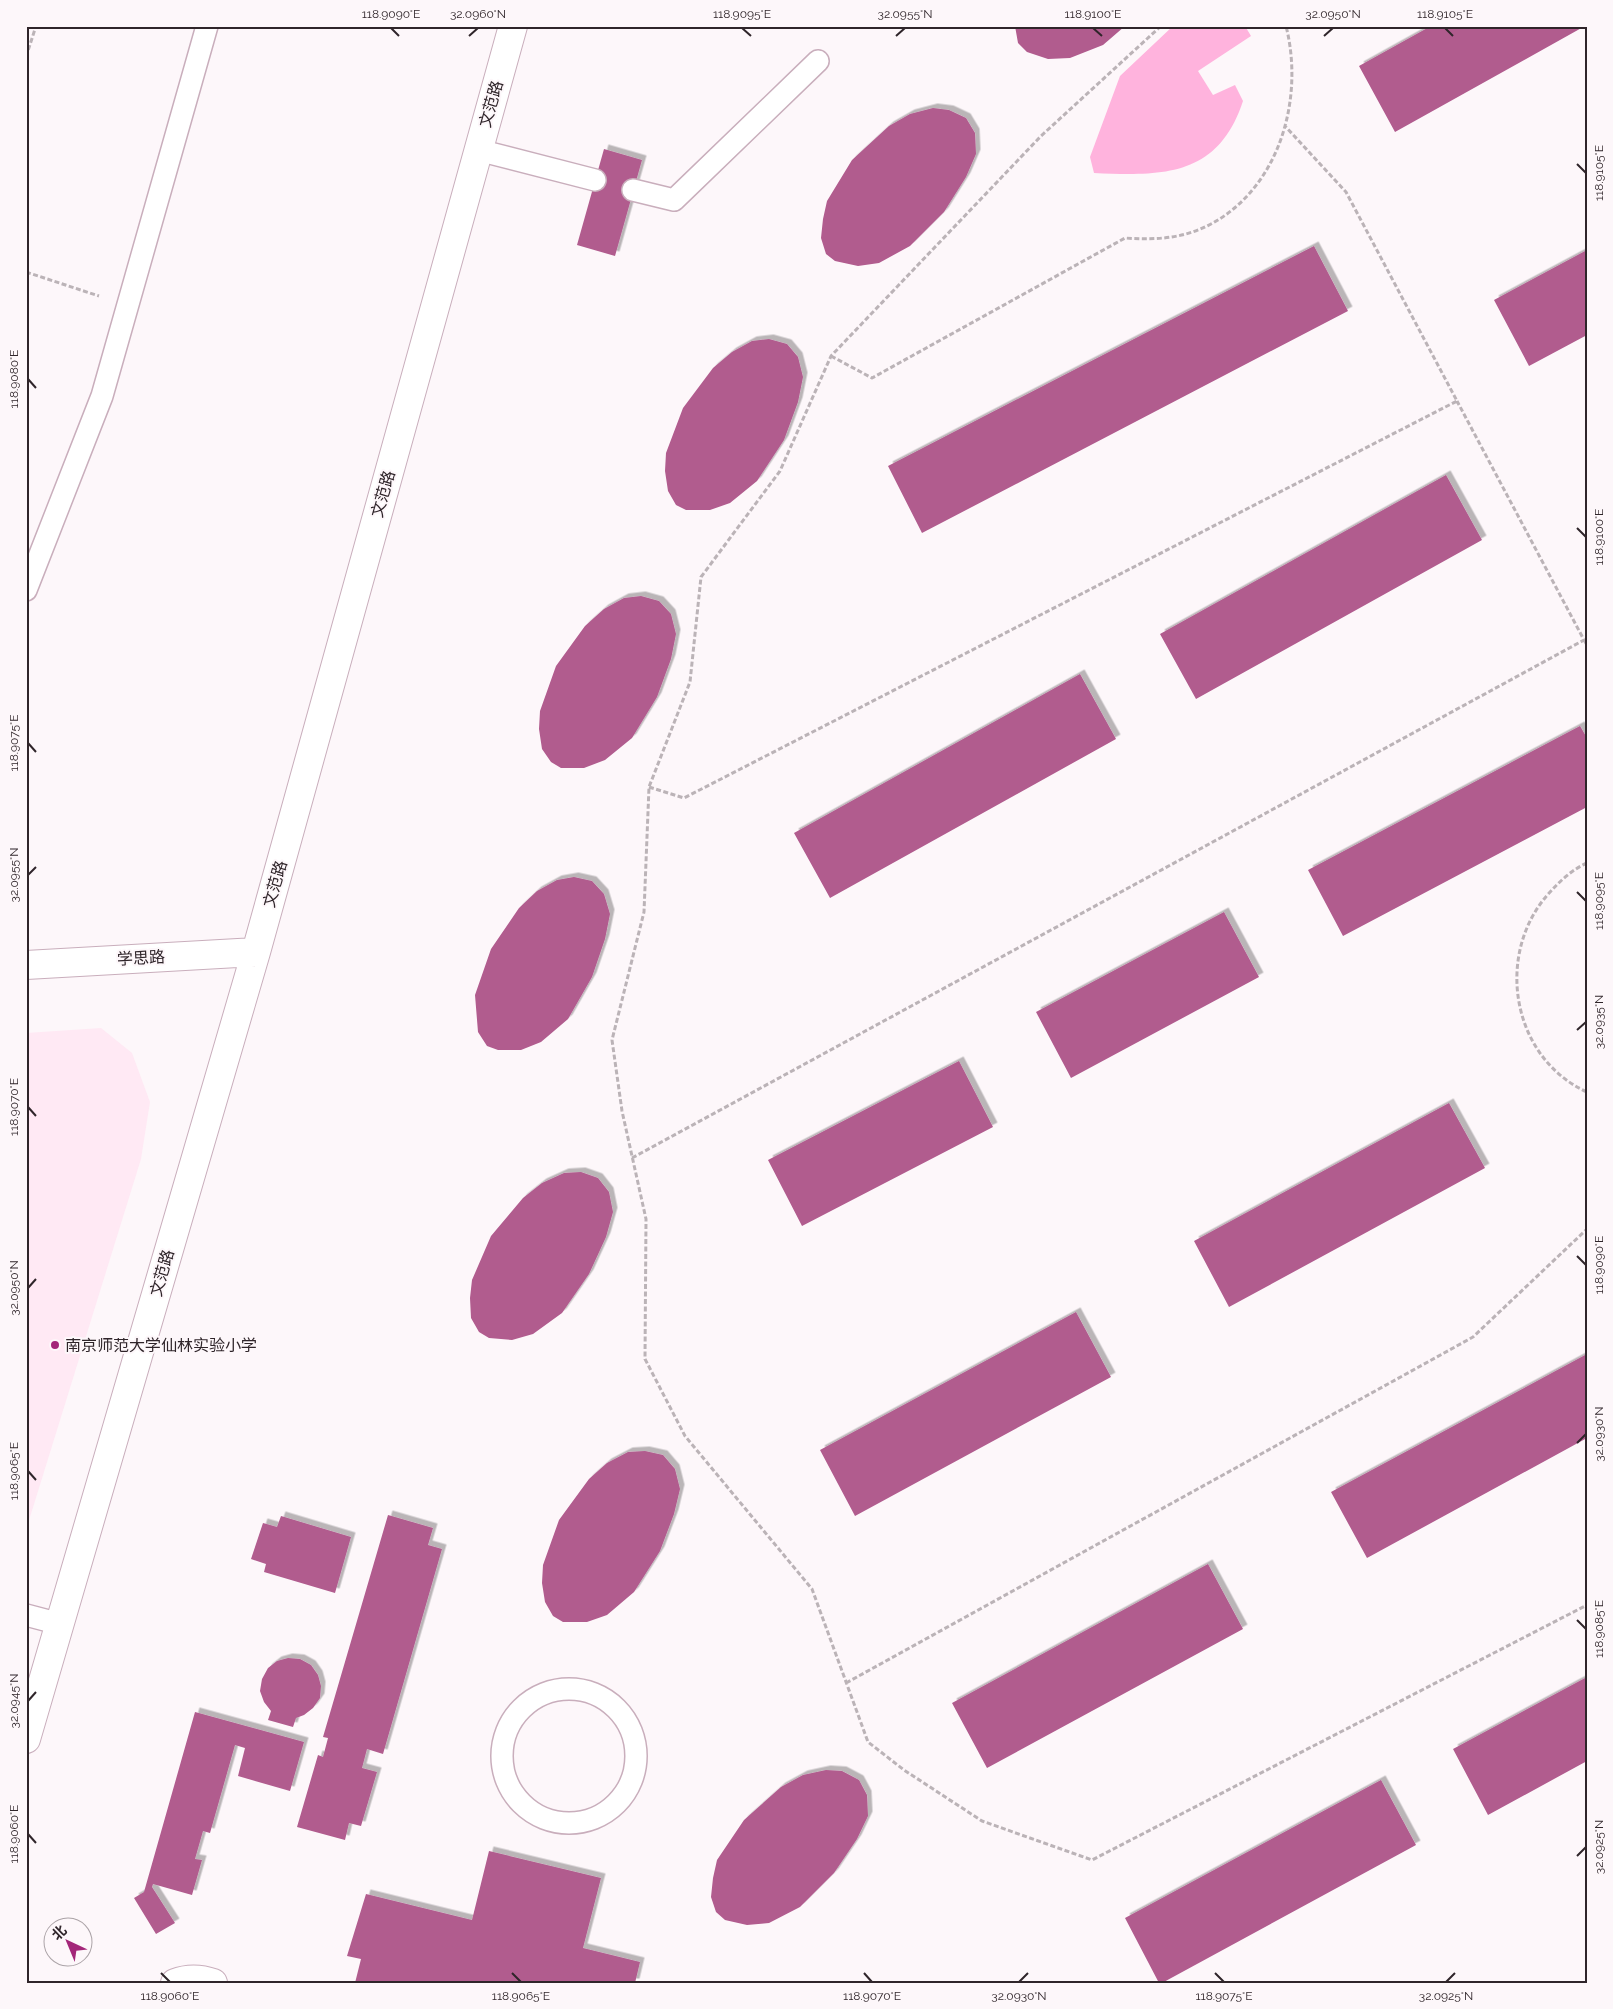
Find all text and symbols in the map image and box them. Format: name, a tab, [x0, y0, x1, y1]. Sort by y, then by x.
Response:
text: 118.9090°E	[362, 7, 420, 21]
text: 32.0960°N	[450, 7, 506, 21]
text: 118.9095°E	[713, 7, 771, 21]
text: 32.0955°N	[878, 7, 932, 21]
text: 118.9100°E	[1065, 7, 1121, 21]
text: 32.0950°N	[1305, 7, 1361, 21]
text: 118.9105°E	[1417, 7, 1473, 21]
street label: 文范路	[475, 78, 507, 130]
text: 118.9105°E	[1592, 145, 1606, 201]
text: 118.9080°E	[7, 350, 21, 408]
street label: 文范路	[367, 468, 399, 520]
text: 118.9100°E	[1592, 509, 1606, 565]
text: 118.9075°E	[7, 714, 21, 772]
text: 32.0955°N	[7, 848, 21, 902]
street label: 文范路	[259, 858, 291, 910]
text: 118.9095°E	[1592, 872, 1606, 930]
street label: 学思路	[117, 947, 165, 969]
text: 32.0935°N	[1592, 995, 1606, 1049]
text: 118.9070°E	[7, 1078, 21, 1136]
text: 118.9090°E	[1592, 1236, 1606, 1294]
street label: 文范路	[146, 1247, 178, 1299]
text: 32.0950°N	[7, 1260, 21, 1316]
place label: 南京师范大学仙林实验小学	[65, 1336, 257, 1355]
marker: 南京师范大学仙林实验小学	[49, 1339, 61, 1351]
text: 32.0930°N	[1592, 1406, 1606, 1462]
text: 118.9065°E	[7, 1442, 21, 1500]
text: 118.9085°E	[1592, 1600, 1606, 1658]
text: 32.0945°N	[7, 1674, 21, 1728]
text: 118.9060°E	[7, 1805, 21, 1863]
text: 32.0925°N	[1592, 1820, 1606, 1874]
north arrow	[42, 1916, 92, 1966]
text: 北	[48, 1922, 70, 1943]
text: 118.9060°E	[141, 1989, 199, 2003]
text: 118.9065°E	[492, 1989, 550, 2003]
text: 118.9070°E	[843, 1989, 901, 2003]
text: 32.0930°N	[991, 1989, 1047, 2003]
text: 118.9075°E	[1195, 1989, 1253, 2003]
text: 32.0925°N	[1419, 1989, 1473, 2003]

